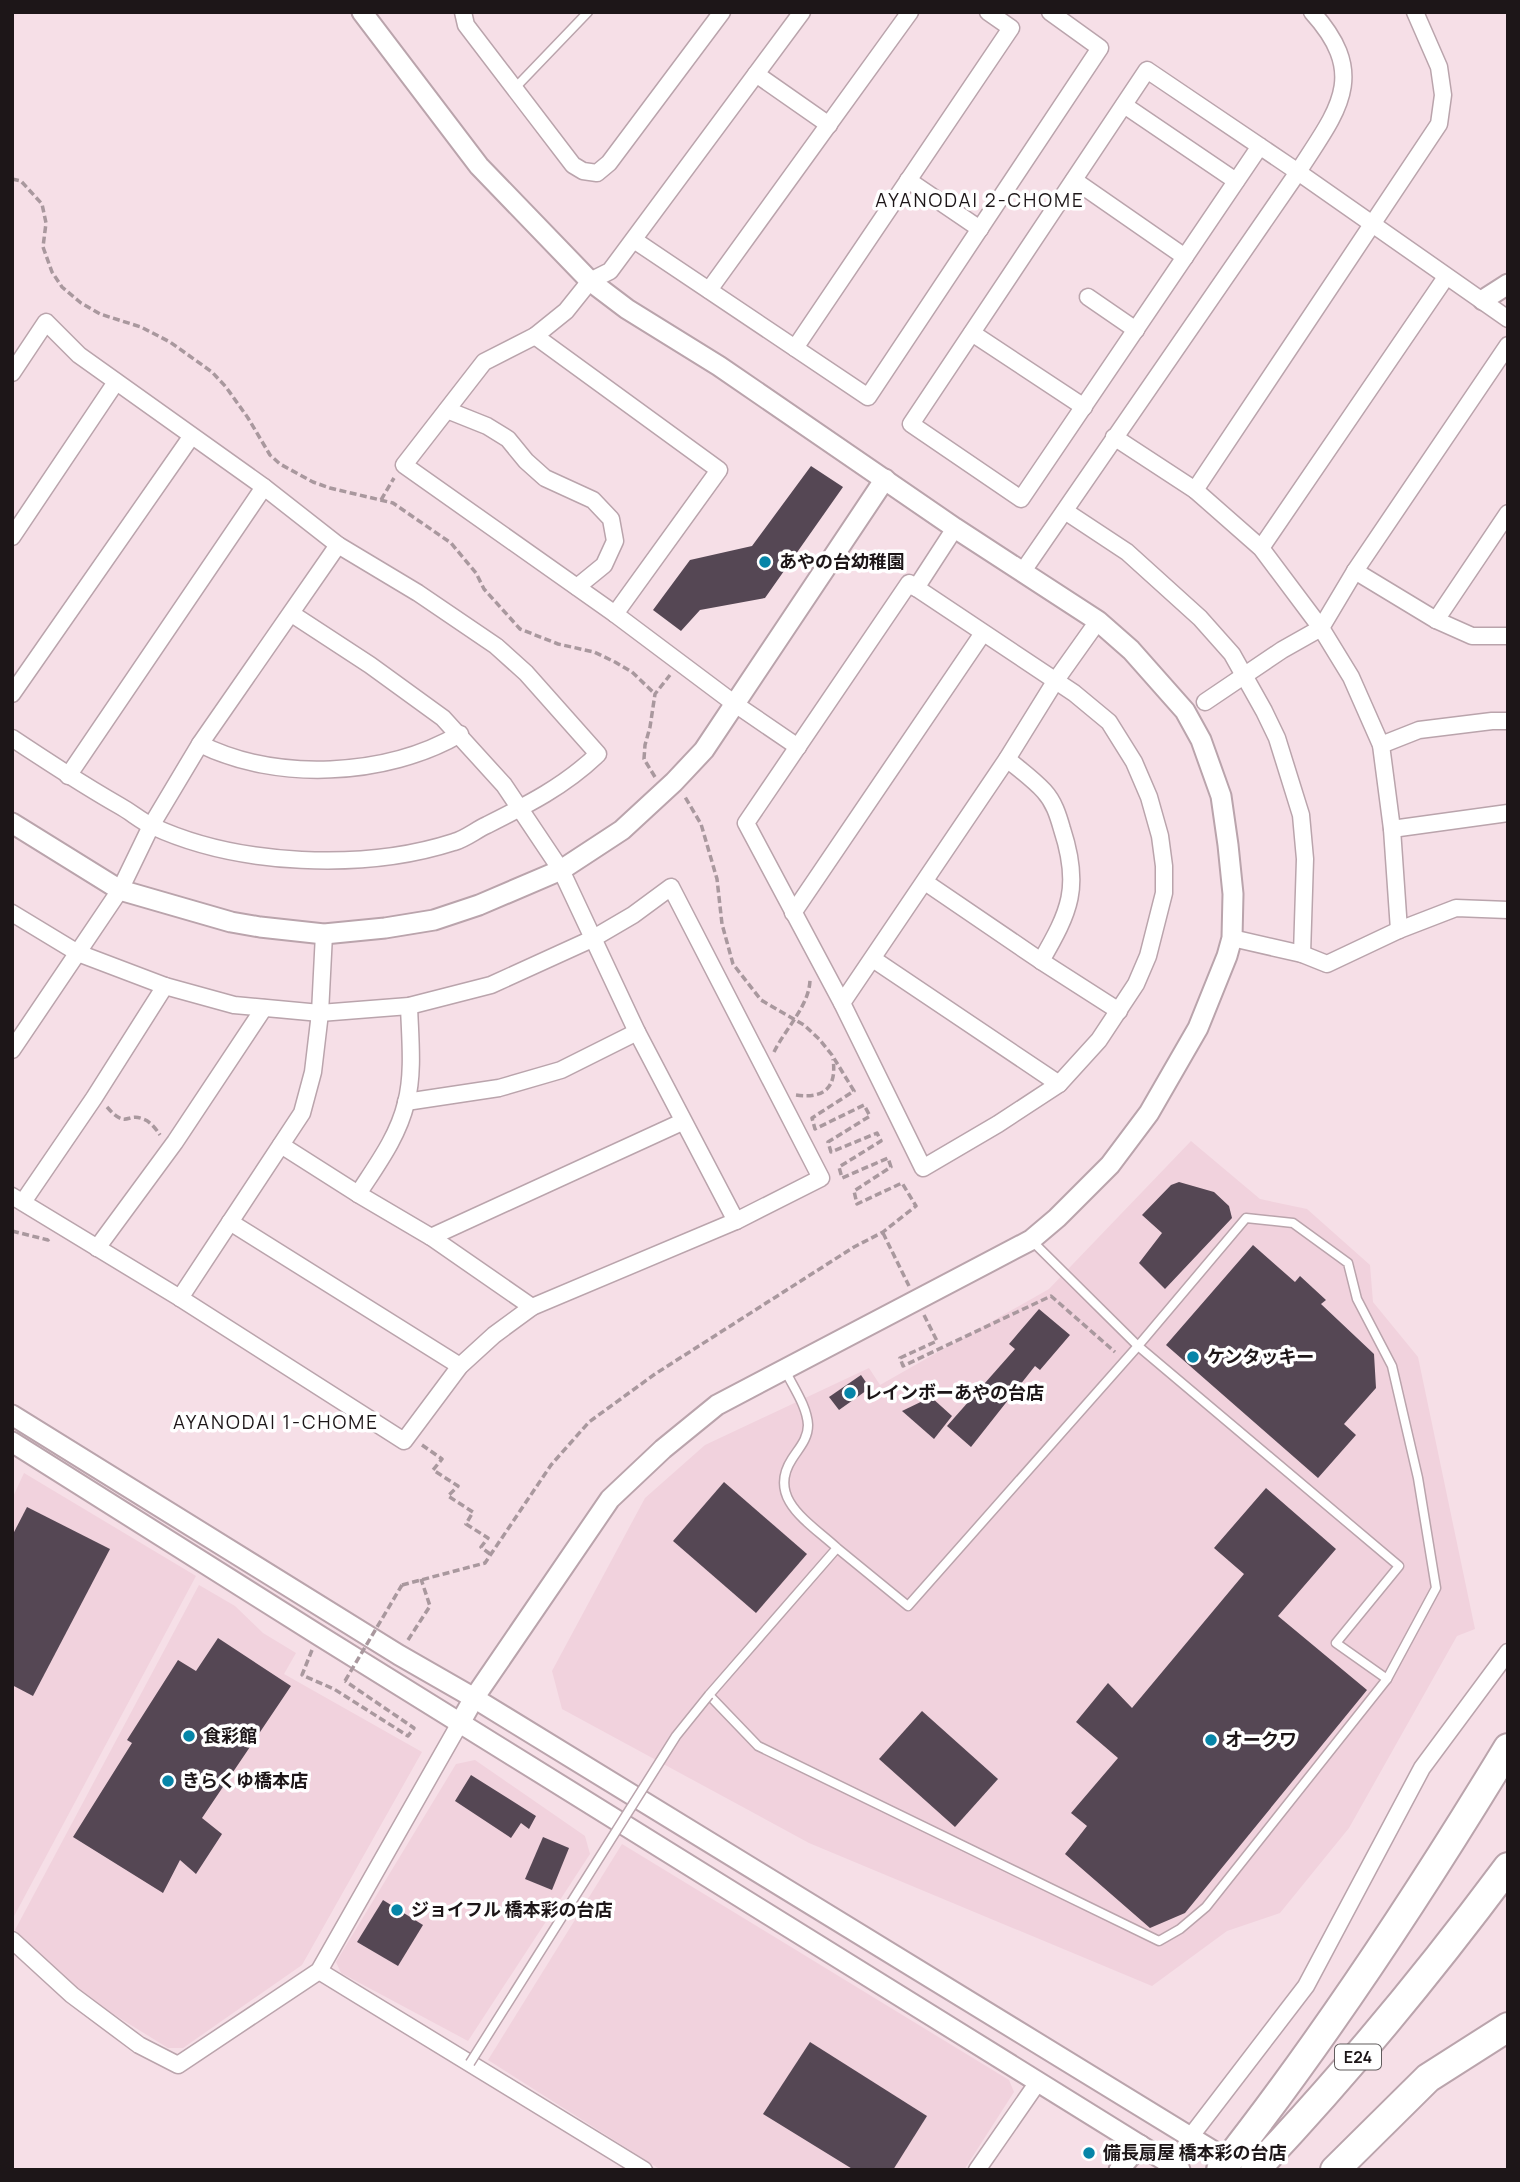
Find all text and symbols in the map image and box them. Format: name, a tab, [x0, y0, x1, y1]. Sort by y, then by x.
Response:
district label: AYANODAI 2-CHOME	[875, 187, 1085, 213]
place label: あやの台幼稚園	[779, 549, 905, 573]
marker: あやの台幼稚園	[757, 554, 773, 570]
place label: ケンタッキー	[1207, 1344, 1314, 1368]
marker: ケンタッキー	[1185, 1349, 1201, 1365]
place label: レインボーあやの台店	[864, 1380, 1044, 1404]
marker: レインボーあやの台店	[842, 1385, 858, 1401]
district label: AYANODAI 1-CHOME	[173, 1409, 379, 1435]
place label: 食彩館	[203, 1723, 257, 1747]
place label: オークワ	[1225, 1727, 1297, 1751]
marker: 食彩館	[181, 1728, 197, 1744]
marker: オークワ	[1203, 1732, 1219, 1748]
place label: きらくゆ橋本店	[182, 1768, 308, 1792]
marker: きらくゆ橋本店	[160, 1773, 176, 1789]
place label: ジョイフル 橋本彩の台店	[411, 1897, 613, 1921]
marker: ジョイフル 橋本彩の台店	[389, 1902, 405, 1918]
road number: E24	[1335, 2044, 1381, 2070]
place label: 備長扇屋 橋本彩の台店	[1103, 2140, 1287, 2164]
marker: 備長扇屋 橋本彩の台店	[1081, 2145, 1097, 2161]

